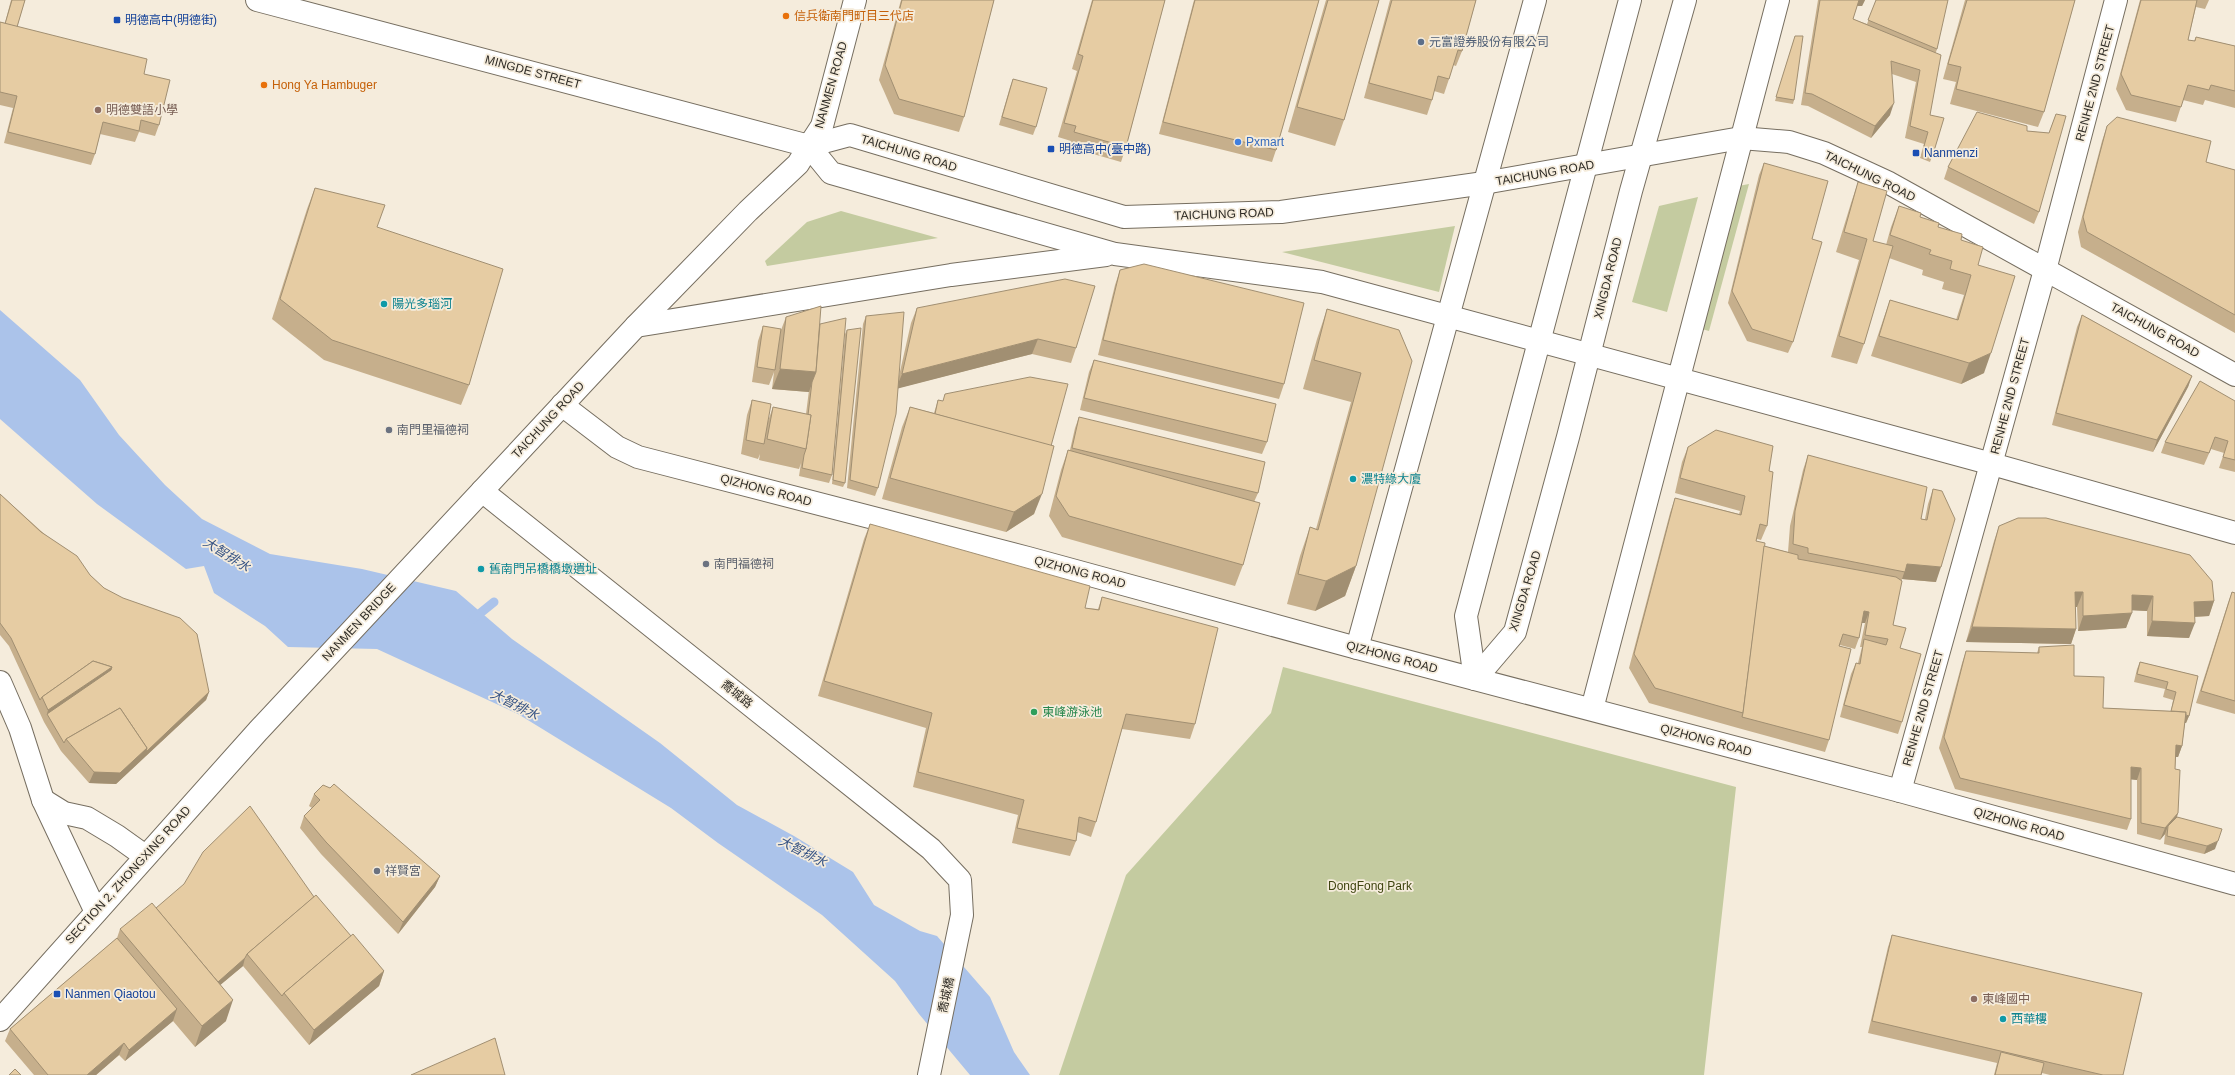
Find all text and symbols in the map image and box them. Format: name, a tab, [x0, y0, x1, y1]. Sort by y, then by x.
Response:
place label: 信兵衛南門町目三代店	[794, 9, 914, 23]
marker: 信兵衛南門町目三代店	[781, 11, 791, 21]
place label: 明德高中(明德街)	[125, 13, 217, 27]
marker: 明德高中(明德街)	[112, 15, 122, 25]
street label: RENHE 2ND STREET	[2073, 23, 2117, 143]
place label: 元富證券股份有限公司	[1429, 35, 1549, 49]
marker: 元富證券股份有限公司	[1416, 37, 1426, 47]
street label: NANMEN ROAD	[812, 39, 850, 130]
street label: MINGDE STREET	[484, 52, 583, 92]
place label: Hong Ya Hambuger	[272, 78, 377, 92]
marker: Hong Ya Hambuger	[259, 80, 269, 90]
place label: 明德雙語小學	[106, 103, 178, 117]
marker: 明德雙語小學	[93, 105, 103, 115]
street label: TAICHUNG ROAD	[859, 132, 959, 174]
place label: Pxmart	[1246, 135, 1285, 149]
marker: Pxmart	[1233, 137, 1243, 147]
place label: 明德高中(臺中路)	[1059, 142, 1151, 156]
marker: 明德高中(臺中路)	[1046, 144, 1056, 154]
place label: Nanmenzi	[1924, 146, 1978, 160]
street label: TAICHUNG ROAD	[1822, 148, 1918, 204]
marker: Nanmenzi	[1911, 148, 1921, 158]
street label: TAICHUNG ROAD	[1495, 157, 1596, 189]
street label: TAICHUNG ROAD	[1174, 205, 1274, 223]
street label: XINGDA ROAD	[1591, 236, 1625, 320]
place label: 陽光多瑙河	[392, 297, 452, 311]
marker: 陽光多瑙河	[379, 299, 389, 309]
street label: TAICHUNG ROAD	[2108, 300, 2202, 360]
street label: RENHE 2ND STREET	[1988, 336, 2032, 456]
street label: TAICHUNG ROAD	[509, 378, 587, 461]
place label: 南門里福德祠	[397, 423, 469, 437]
marker: 南門里福德祠	[384, 425, 394, 435]
street label: QIZHONG ROAD	[719, 471, 814, 509]
place label: 濃特綠大廈	[1361, 472, 1421, 486]
marker: 濃特綠大廈	[1348, 474, 1358, 484]
water label: 大智排水	[201, 534, 254, 575]
street label: XINGDA ROAD	[1506, 549, 1544, 633]
street label: QIZHONG ROAD	[1033, 553, 1128, 591]
place label: 南門福德祠	[714, 557, 774, 571]
marker: 南門福德祠	[701, 559, 711, 569]
place label: 舊南門吊橋橋墩遺址	[489, 562, 597, 576]
marker: 舊南門吊橋橋墩遺址	[476, 564, 486, 574]
street label: NANMEN BRIDGE	[319, 580, 399, 664]
street label: QIZHONG ROAD	[1345, 638, 1440, 676]
street label: RENHE 2ND STREET	[1900, 648, 1946, 768]
street label: 喬城路	[719, 677, 755, 711]
water label: 大智排水	[488, 686, 542, 723]
place label: 東峰游泳池	[1042, 705, 1102, 719]
marker: 東峰游泳池	[1029, 707, 1039, 717]
street label: QIZHONG ROAD	[1659, 721, 1754, 759]
street label: SECTION 2, ZHONGXING ROAD	[62, 803, 194, 947]
street label: QIZHONG ROAD	[1972, 804, 2066, 844]
water label: 大智排水	[776, 833, 830, 870]
place label: 祥賢宮	[385, 864, 421, 878]
marker: 祥賢宮	[372, 866, 382, 876]
park label: DongFong Park	[1328, 879, 1413, 893]
street label: 喬城橋	[935, 976, 957, 1014]
place label: Nanmen Qiaotou	[65, 987, 156, 1001]
marker: Nanmen Qiaotou	[52, 989, 62, 999]
place label: 東峰國中	[1982, 992, 2030, 1006]
marker: 東峰國中	[1969, 994, 1979, 1004]
place label: 西華樓	[2011, 1012, 2047, 1026]
marker: 西華樓	[1998, 1014, 2008, 1024]

